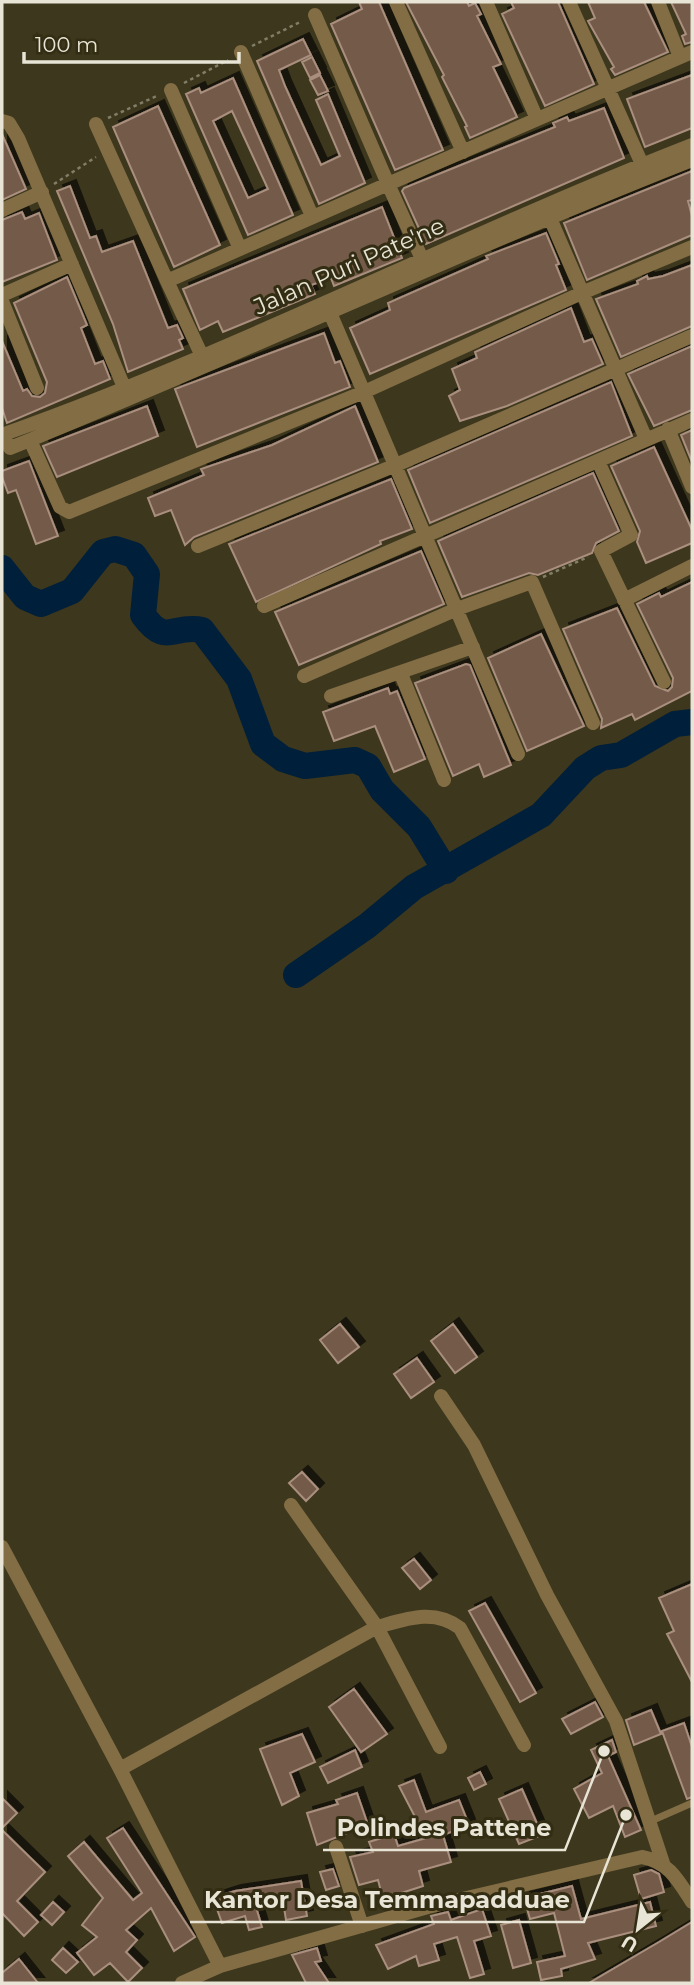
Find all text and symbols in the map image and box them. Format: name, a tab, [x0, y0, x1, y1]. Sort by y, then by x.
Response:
scale bar	[24, 21, 240, 65]
text: 100 m	[35, 32, 98, 57]
street label: Jalan Puri Pate'ne	[248, 211, 449, 321]
callout: Polindes Pattene	[323, 1805, 565, 1850]
text: Polindes Pattene	[337, 1813, 551, 1842]
callout: Kantor Desa Temmapadduae	[190, 1877, 584, 1922]
text: Kantor Desa Temmapadduae	[204, 1885, 570, 1914]
north arrow	[603, 1894, 673, 1964]
text: U	[618, 1930, 642, 1957]

